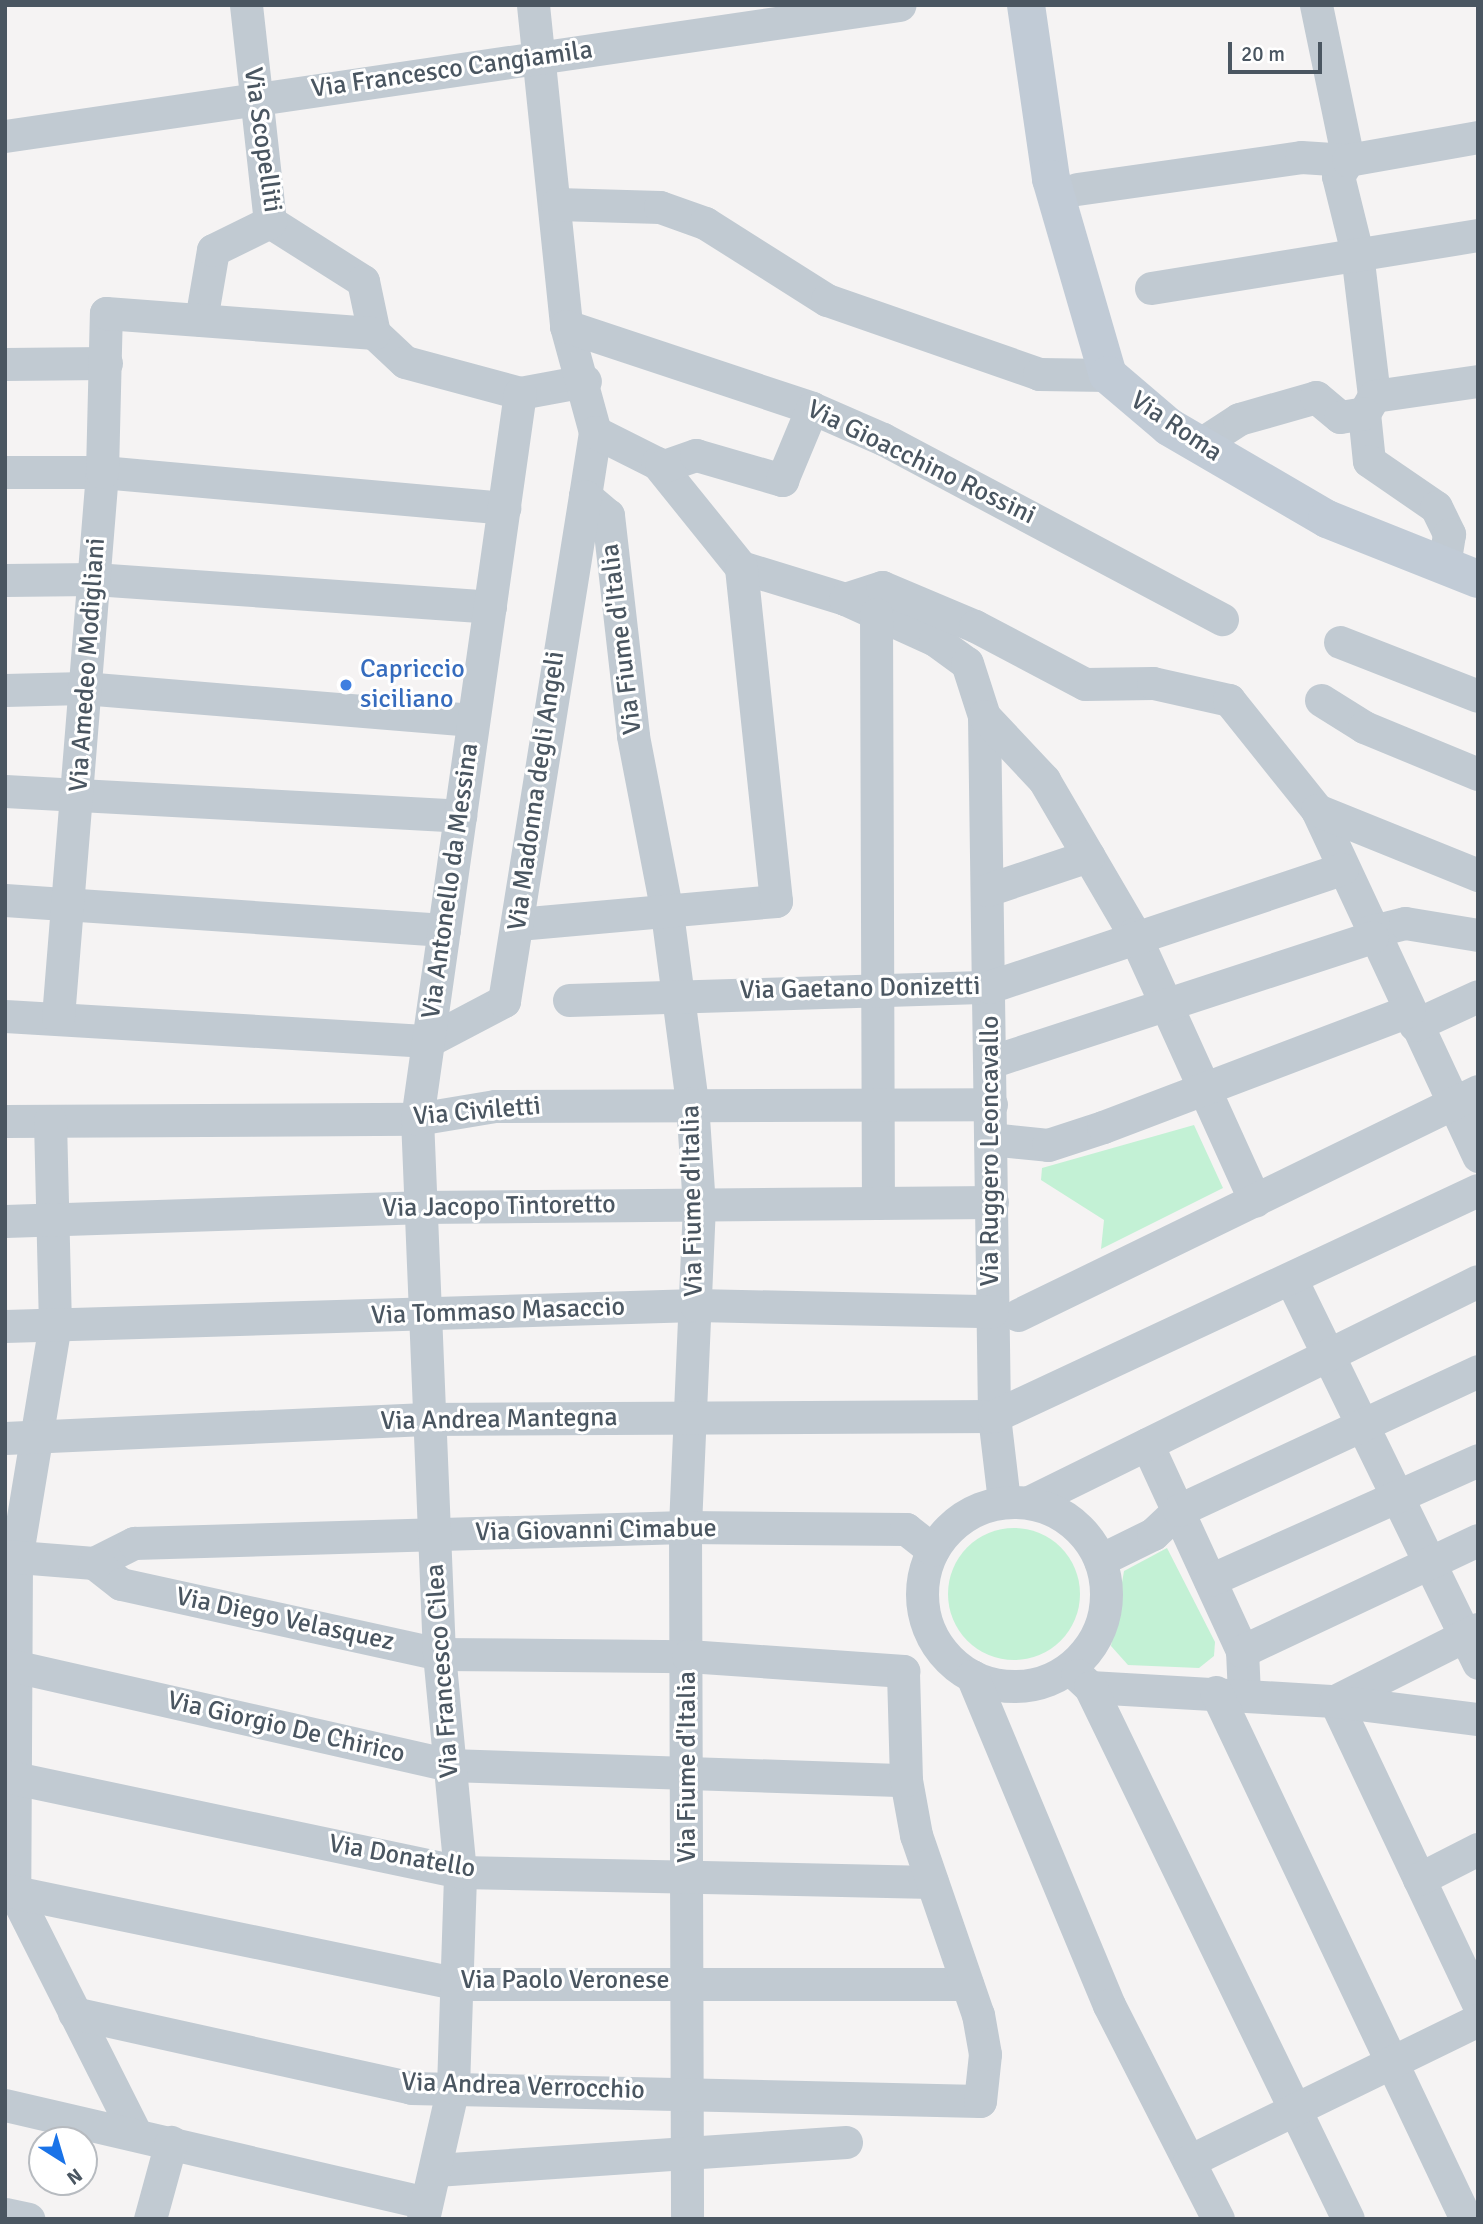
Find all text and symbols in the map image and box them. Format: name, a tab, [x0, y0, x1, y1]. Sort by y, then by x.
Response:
scale bar	[1231, 28, 1326, 72]
street label: Via Francesco Cangiamila	[309, 35, 595, 105]
text: 20 m	[1241, 41, 1285, 67]
street label: Via Scopelliti	[236, 66, 288, 214]
street label: Via Roma	[1124, 385, 1228, 469]
street label: Via Gioacchino Rossini	[802, 394, 1040, 532]
street label: Via Amedeo Modigliani	[64, 537, 112, 793]
street label: Via Fiume d'Italia	[595, 542, 649, 736]
street label: Via Madonna degli Angeli	[502, 649, 572, 933]
place label: Capriccio siciliano	[360, 654, 465, 716]
marker: Capriccio siciliano	[338, 677, 354, 693]
street label: Via Antonello da Messina	[416, 741, 486, 1021]
street label: Via Gaetano Donizetti	[739, 971, 981, 1007]
street label: Via Ruggero Leoncavallo	[975, 1016, 1007, 1286]
street label: Via Civiletti	[412, 1091, 542, 1133]
street label: Via Fiume d'Italia	[676, 1105, 710, 1297]
street label: Via Jacopo Tintoretto	[382, 1189, 616, 1225]
street label: Via Tommaso Masaccio	[370, 1292, 626, 1332]
street label: Via Andrea Mantegna	[380, 1402, 618, 1438]
street label: Via Giovanni Cimabue	[475, 1513, 717, 1549]
street label: Via Francesco Cilea	[420, 1563, 466, 1779]
street label: Via Diego Velasquez	[173, 1582, 397, 1658]
street label: Via Fiume d'Italia	[672, 1671, 704, 1863]
street label: Via Giorgio De Chirico	[164, 1686, 408, 1770]
street label: Via Donatello	[326, 1829, 478, 1885]
street label: Via Paolo Veronese	[460, 1965, 670, 1997]
street label: Via Andrea Verrocchio	[401, 2067, 645, 2107]
north arrow	[28, 2126, 98, 2196]
text: N	[62, 2163, 87, 2190]

